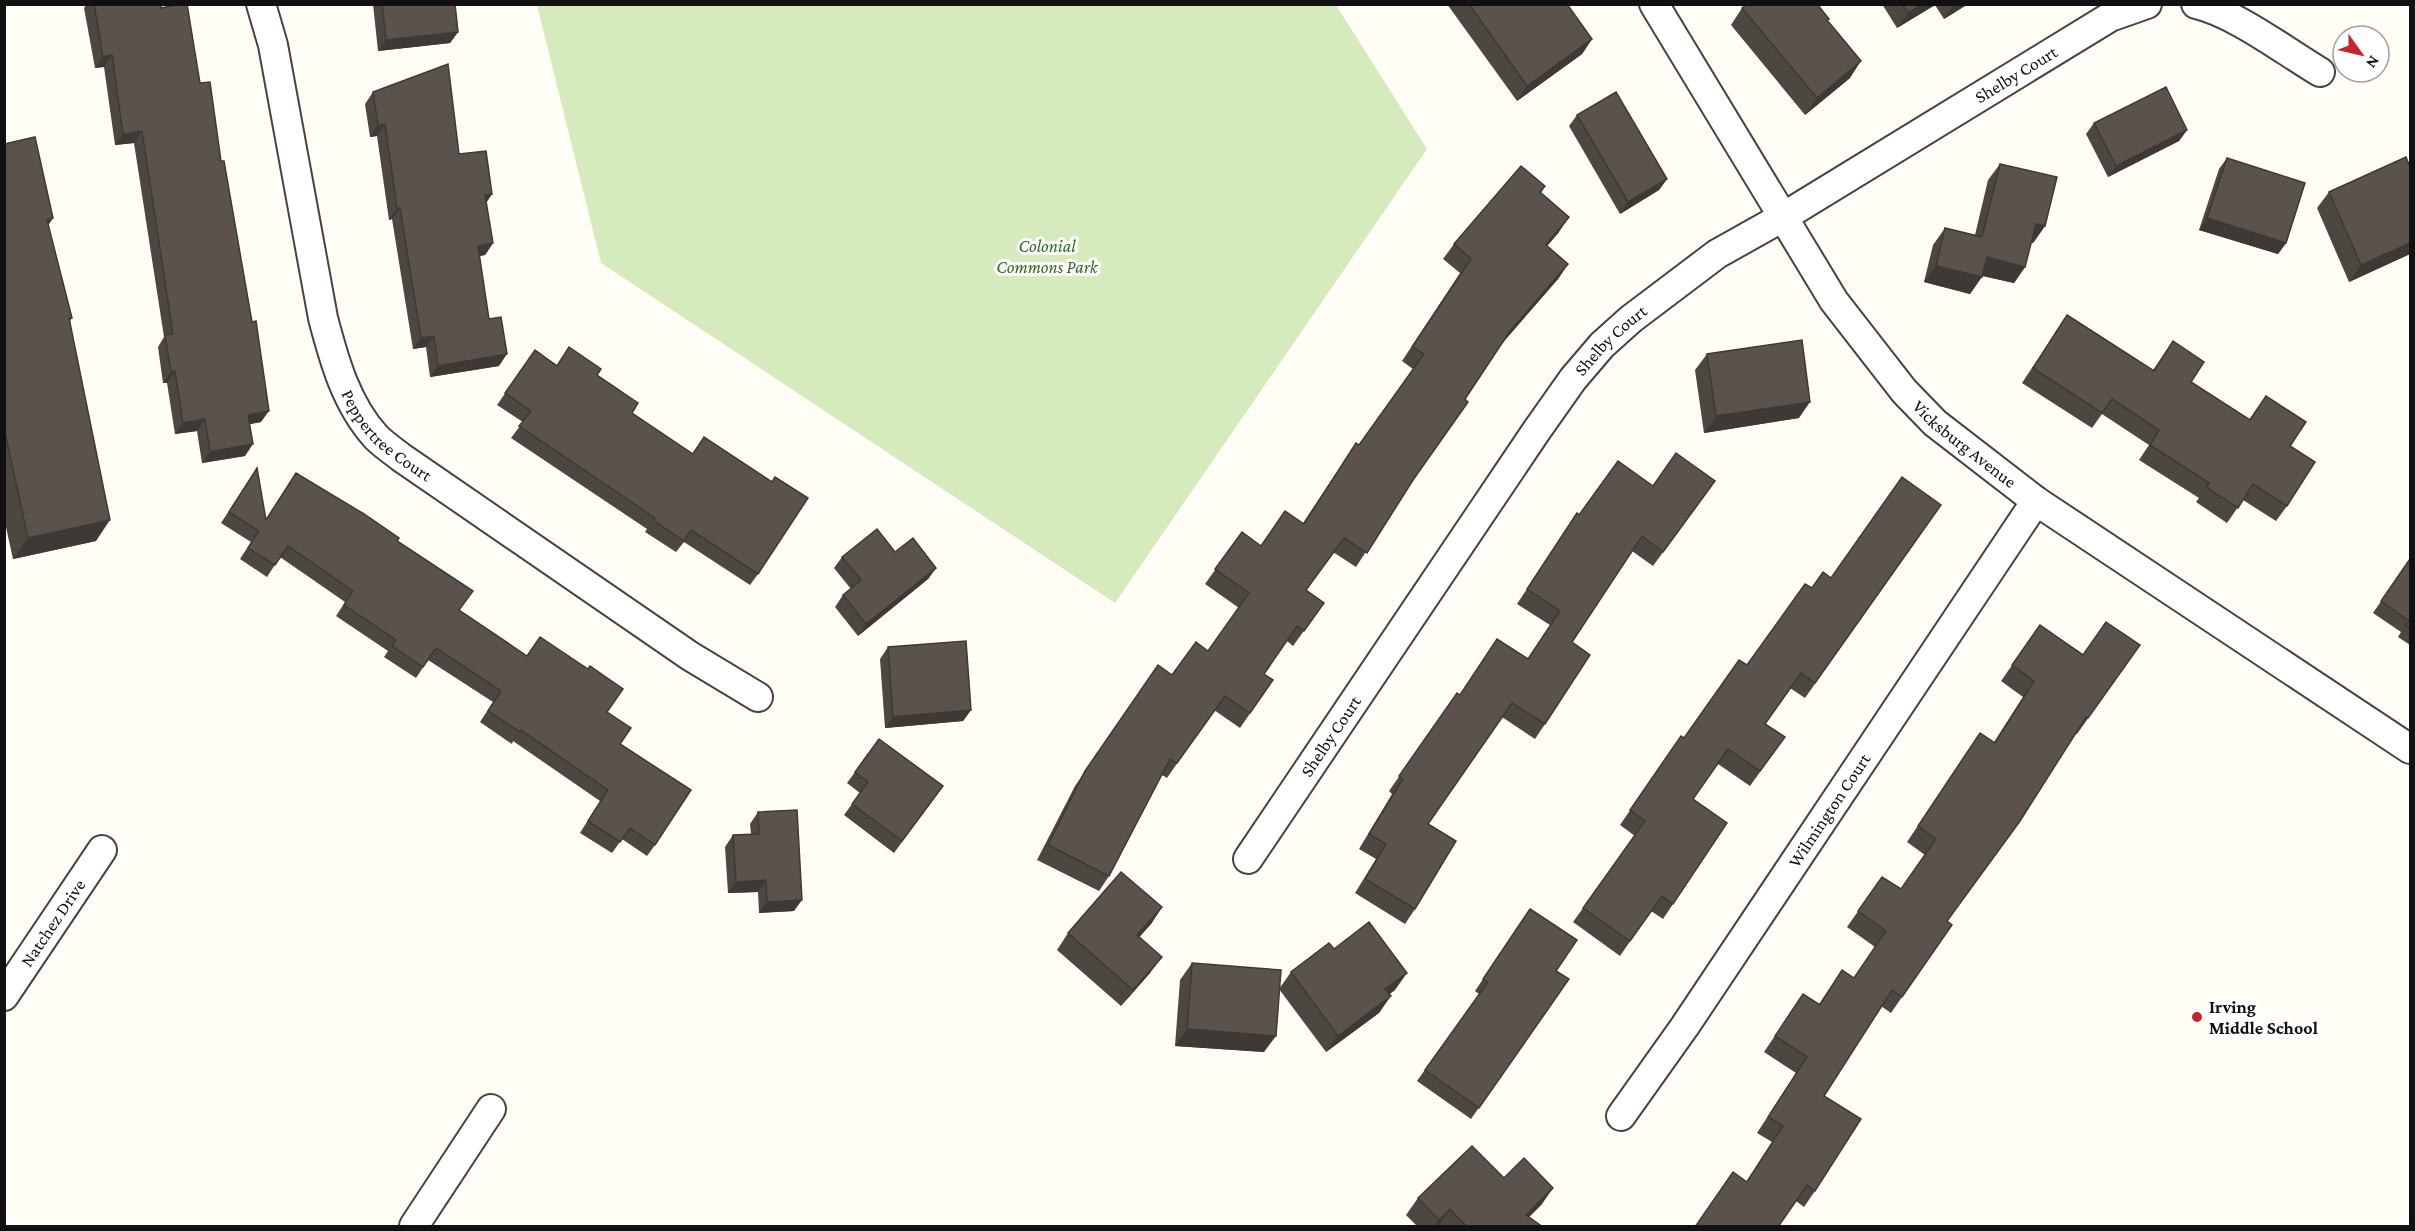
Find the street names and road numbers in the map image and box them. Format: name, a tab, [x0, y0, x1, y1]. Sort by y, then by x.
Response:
street label: Shelby Court	[1971, 41, 2062, 107]
street label: Shelby Court	[1570, 300, 1652, 380]
street label: Peppertree Court	[337, 386, 436, 486]
street label: Vicksburg Avenue	[1909, 396, 2020, 492]
street label: Shelby Court	[1296, 691, 1366, 780]
street label: Wilmington Court	[1784, 749, 1875, 871]
street label: Natchez Drive	[17, 875, 90, 970]

